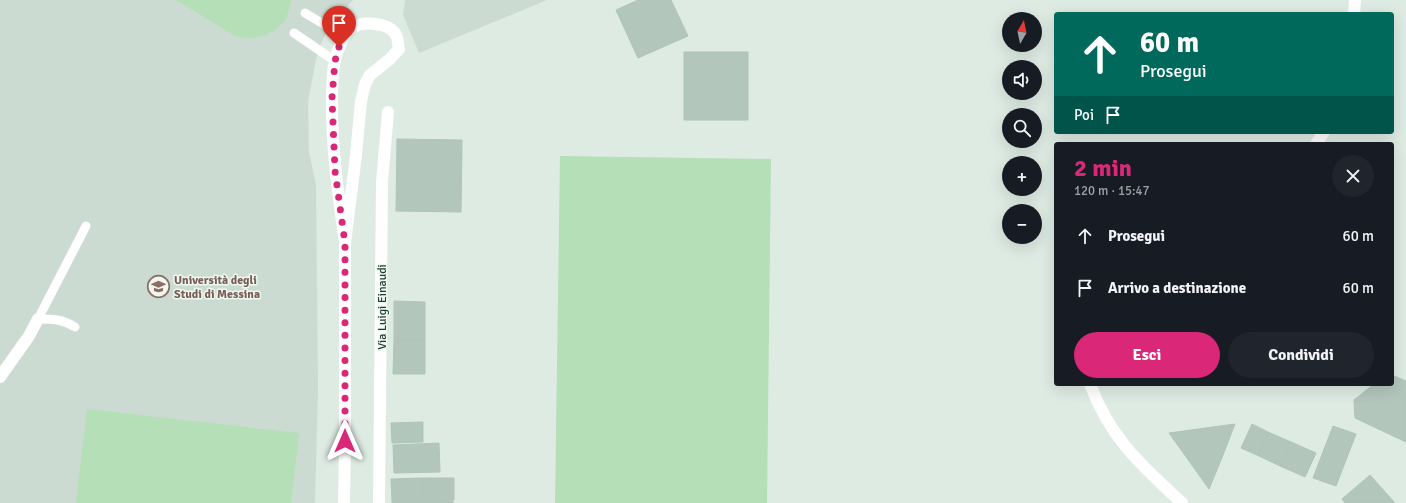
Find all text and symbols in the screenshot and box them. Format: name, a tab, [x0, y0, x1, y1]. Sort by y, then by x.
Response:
pin	[322, 6, 356, 47]
icon: arrive	[328, 12, 350, 34]
north arrow	[1002, 12, 1042, 52]
map controls	[1002, 12, 1042, 244]
text: 60 m	[1140, 26, 1199, 60]
icon: ahead	[1074, 28, 1126, 80]
button: sound	[1002, 60, 1042, 100]
text: Prosegui	[1140, 60, 1207, 82]
icon: arrive	[1102, 104, 1124, 126]
text: Poi	[1074, 106, 1094, 124]
button: search	[1002, 108, 1042, 148]
text: 2 min	[1074, 153, 1132, 183]
button: close	[1332, 155, 1374, 197]
button: +	[1002, 156, 1042, 196]
text: 120 m · 15:47	[1074, 183, 1150, 199]
button: −	[1002, 204, 1042, 244]
icon: ahead	[1074, 225, 1096, 247]
text: Prosegui	[1108, 227, 1165, 245]
text: 60 m	[1343, 227, 1374, 245]
street label: Via Luigi Einaudi	[375, 264, 390, 350]
place label: Università degli Studi di Messina	[174, 273, 260, 302]
school or university icon: Università degli Studi di Messina	[146, 274, 172, 300]
icon: arrive	[1074, 277, 1096, 299]
text: Arrivo a destinazione	[1108, 279, 1246, 297]
text: 60 m	[1343, 279, 1374, 297]
button: Esci	[1074, 332, 1220, 378]
button: Condividi	[1228, 332, 1374, 378]
position arrow	[324, 420, 366, 462]

